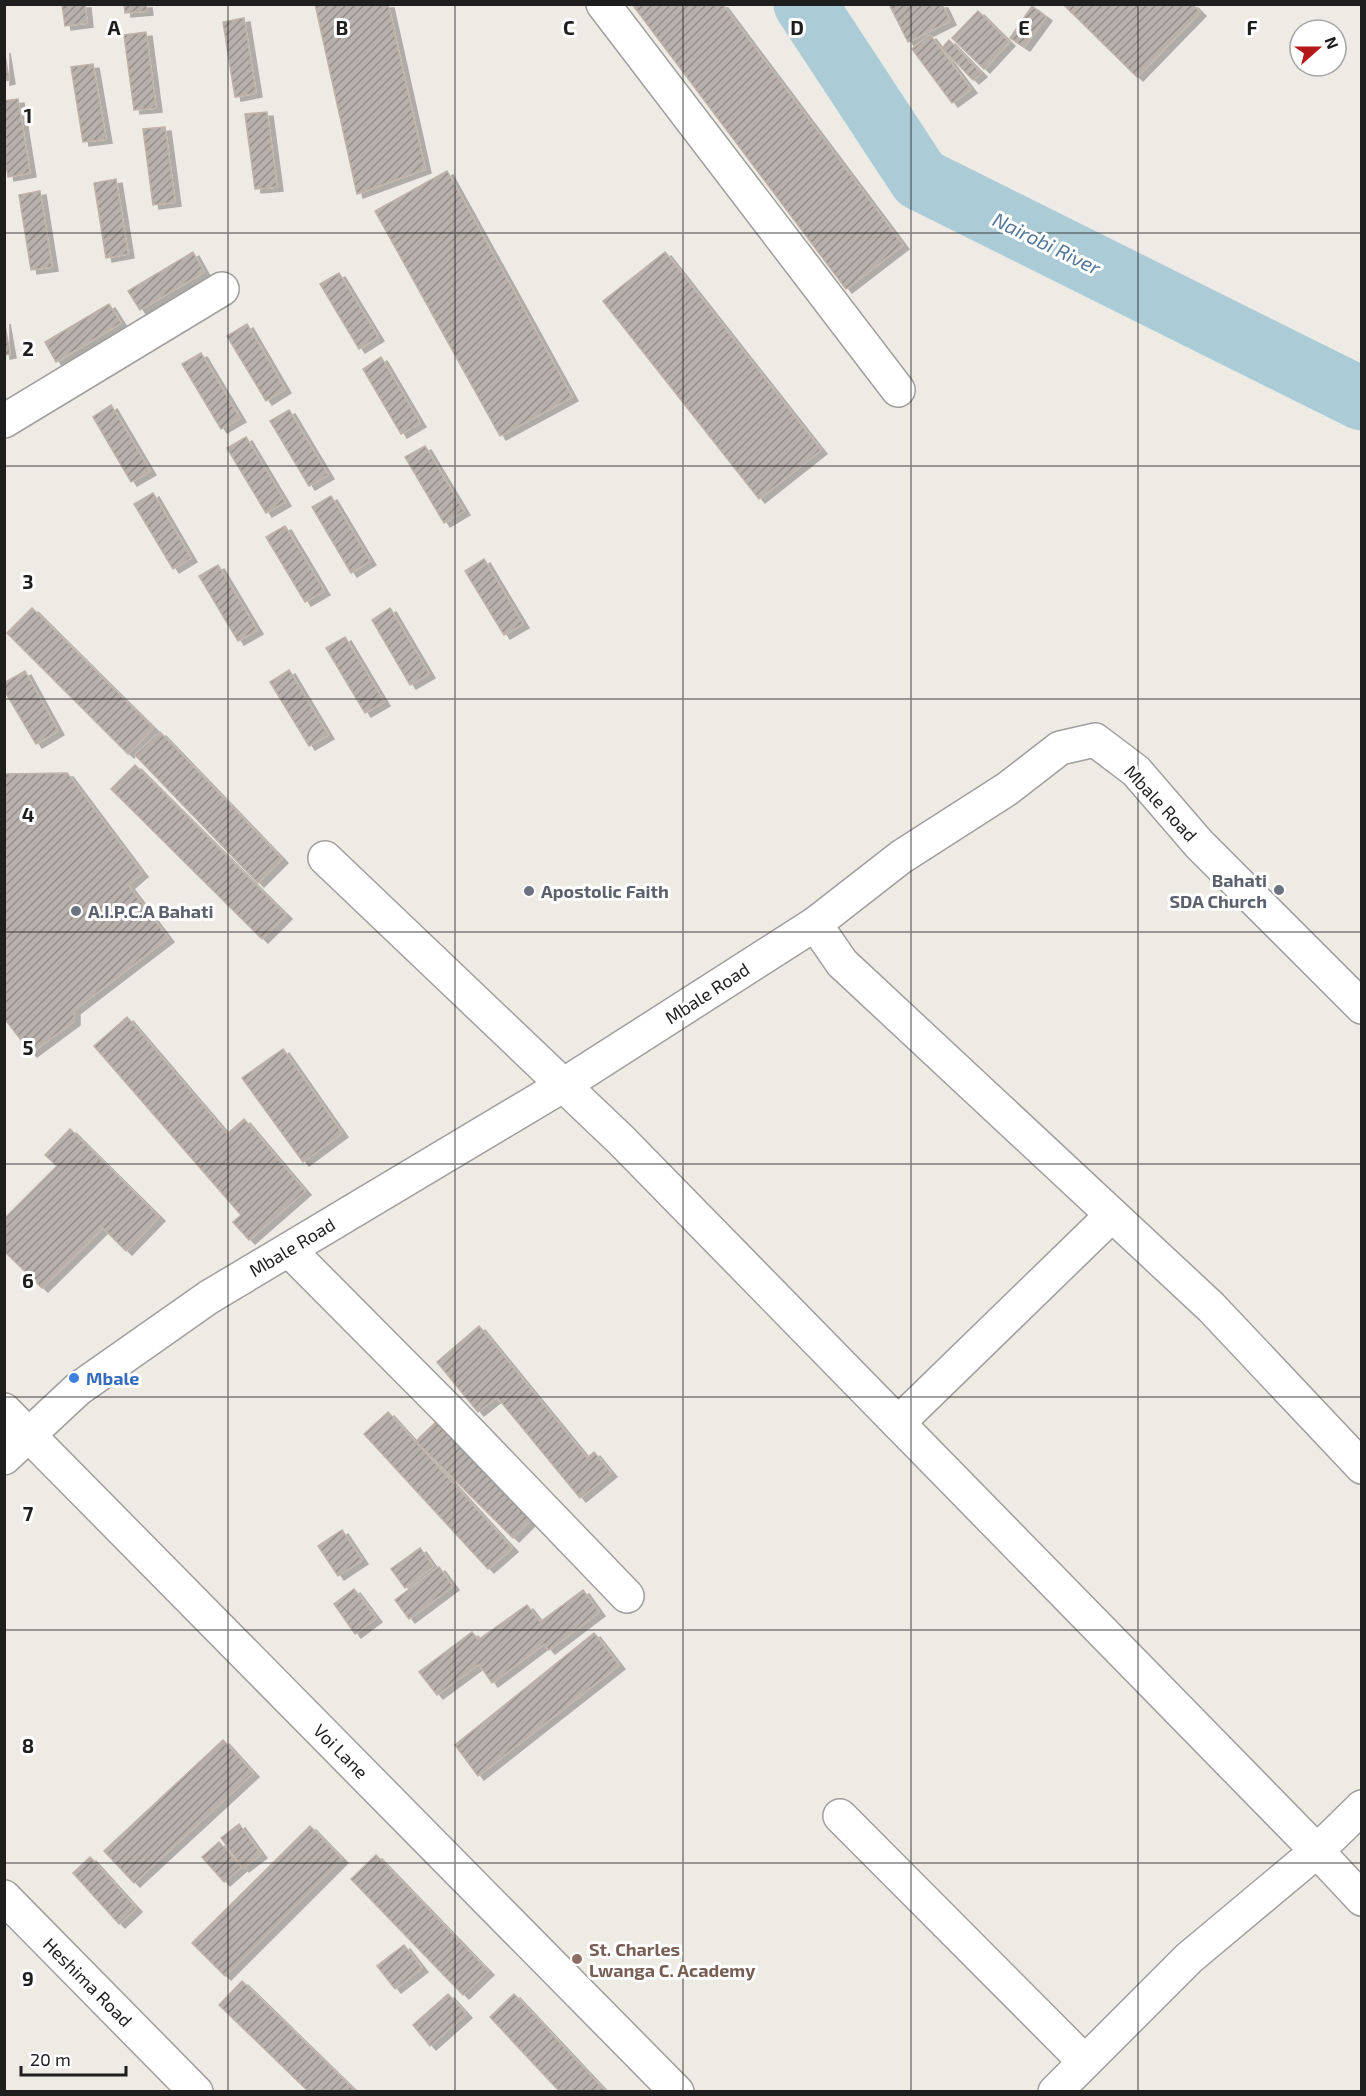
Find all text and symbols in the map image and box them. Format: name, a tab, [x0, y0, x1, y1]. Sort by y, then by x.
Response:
text: A	[107, 15, 121, 39]
text: B	[336, 15, 348, 39]
text: C	[563, 15, 575, 39]
text: D	[790, 15, 804, 39]
text: E	[1018, 15, 1030, 39]
text: F	[1246, 15, 1258, 39]
north arrow	[1288, 18, 1348, 78]
text: N	[1322, 34, 1343, 51]
text: 1	[24, 103, 32, 127]
water label: Nairobi River	[989, 207, 1106, 280]
text: 2	[22, 336, 34, 360]
text: 3	[22, 569, 34, 593]
street label: Mbale Road	[1120, 760, 1202, 846]
text: 4	[22, 802, 35, 826]
place label: Bahati SDA Church	[1169, 869, 1267, 912]
place label: Apostolic Faith	[541, 880, 669, 902]
marker: Bahati SDA Church	[1272, 883, 1286, 897]
marker: Apostolic Faith	[522, 884, 536, 898]
place label: A.I.P.C.A Bahati	[88, 900, 213, 922]
marker: A.I.P.C.A Bahati	[69, 904, 83, 918]
street label: Mbale Road	[661, 958, 753, 1028]
text: 5	[22, 1035, 34, 1059]
street label: Mbale Road	[245, 1213, 339, 1281]
text: 6	[22, 1268, 34, 1292]
place label: Mbale	[86, 1367, 139, 1389]
marker: Mbale	[67, 1371, 81, 1385]
text: 7	[23, 1501, 34, 1525]
street label: Voi Lane	[309, 1719, 373, 1783]
text: 8	[22, 1733, 34, 1757]
street label: Heshima Road	[39, 1933, 137, 2031]
place label: St. Charles Lwanga C. Academy	[589, 1938, 756, 1981]
marker: St. Charles Lwanga C. Academy	[570, 1952, 584, 1966]
text: 9	[22, 1966, 34, 1990]
scale bar	[21, 2039, 126, 2077]
text: 20 m	[30, 2048, 71, 2070]

